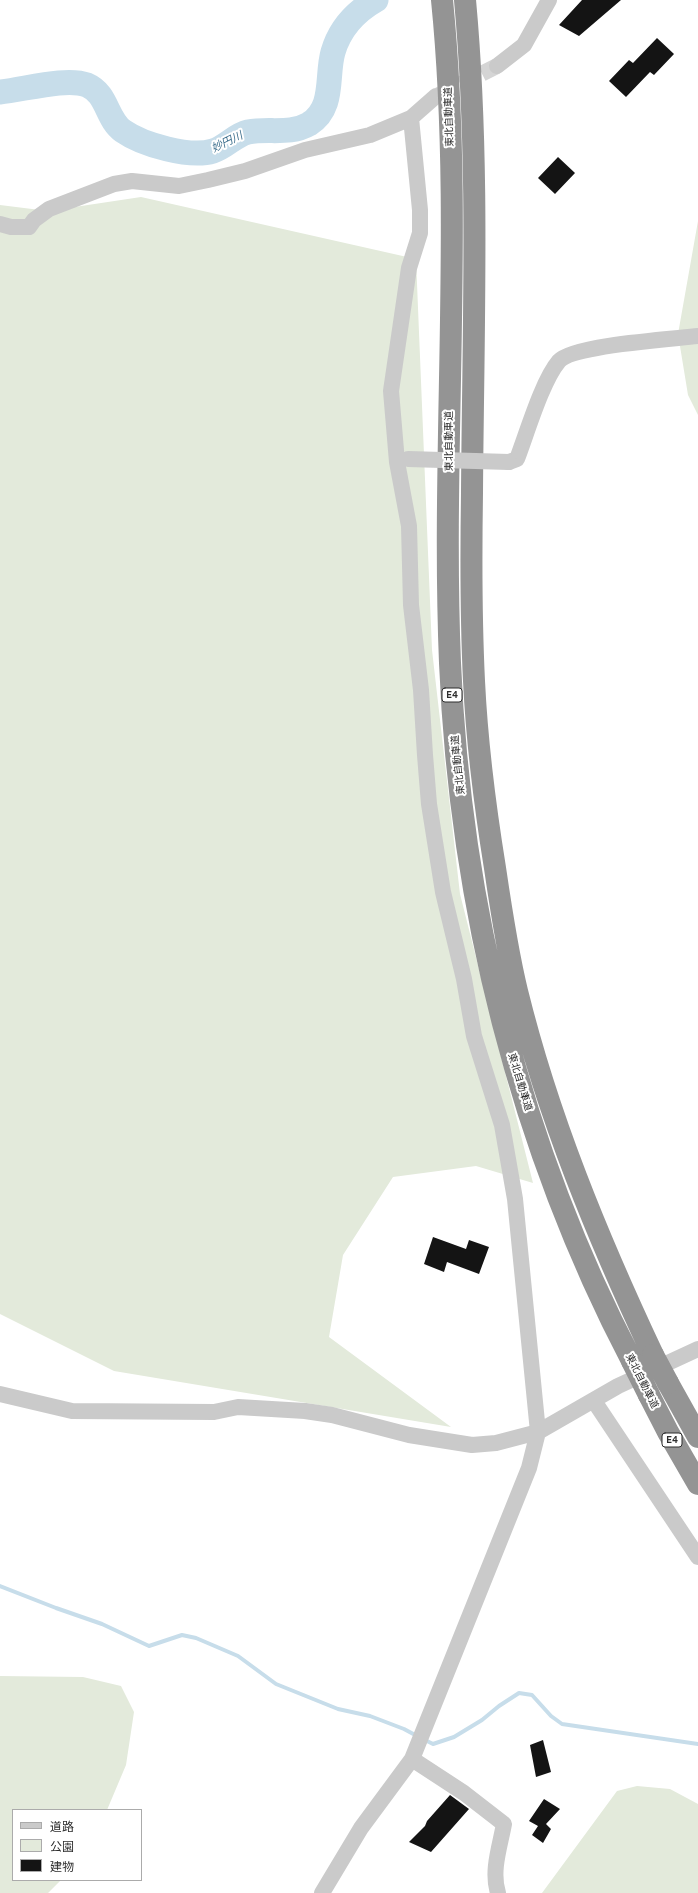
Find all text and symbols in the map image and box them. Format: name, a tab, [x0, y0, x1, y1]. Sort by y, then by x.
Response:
street label: 東北自動車道	[442, 87, 456, 147]
water label: 妙円川	[209, 129, 245, 155]
street label: 東北自動車道	[443, 411, 455, 471]
road number: E4	[442, 688, 462, 702]
street label: 東北自動車道	[449, 735, 467, 795]
street label: 東北自動車道	[505, 1052, 535, 1112]
street label: 東北自動車道	[623, 1352, 661, 1410]
road number: E4	[662, 1433, 682, 1447]
legend	[12, 1809, 142, 1881]
text: 道路	[50, 1820, 74, 1834]
text: 公園	[50, 1840, 74, 1854]
text: 建物	[50, 1860, 74, 1874]

